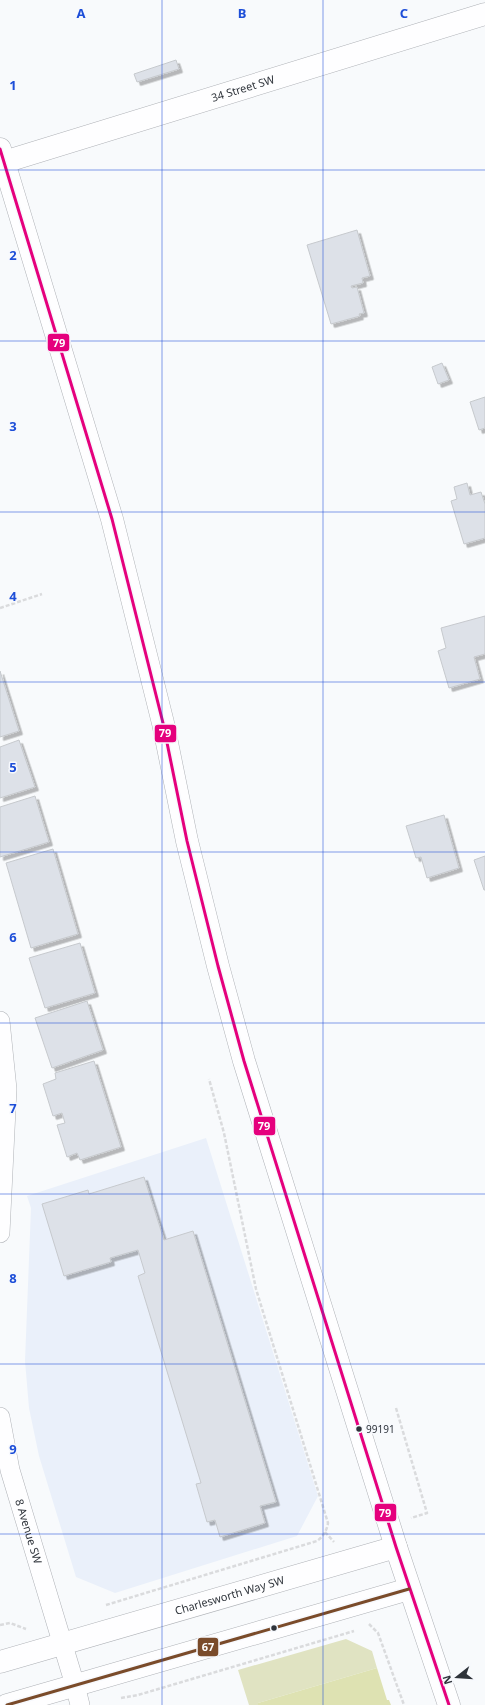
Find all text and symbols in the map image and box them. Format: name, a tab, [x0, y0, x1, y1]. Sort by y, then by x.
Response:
text: A	[77, 4, 86, 22]
text: B	[238, 4, 246, 22]
text: C	[400, 4, 408, 22]
street label: 34 Street SW	[209, 71, 277, 105]
text: 1	[9, 76, 17, 94]
text: 2	[9, 246, 17, 264]
line badge: 79	[47, 333, 70, 352]
text: 79	[53, 335, 65, 350]
text: 3	[9, 417, 17, 435]
text: 4	[9, 587, 17, 605]
line badge: 79	[154, 724, 177, 743]
text: 79	[159, 725, 171, 740]
text: 5	[9, 758, 17, 776]
text: 6	[9, 928, 17, 946]
text: 7	[9, 1099, 17, 1117]
line badge: 79	[253, 1116, 276, 1136]
text: 79	[258, 1118, 270, 1133]
text: 8	[9, 1269, 17, 1287]
place label: 99191	[366, 1422, 395, 1436]
marker: 99191	[354, 1424, 364, 1434]
text: 9	[9, 1440, 17, 1458]
street label: 8 Avenue SW	[12, 1497, 46, 1566]
line badge: 79	[374, 1503, 397, 1522]
text: 79	[379, 1505, 391, 1520]
street label: Charlesworth Way SW	[173, 1572, 287, 1618]
unlabelled marker	[269, 1623, 279, 1633]
line badge: 67	[197, 1637, 219, 1657]
text: 67	[202, 1639, 214, 1654]
north arrow	[437, 1657, 477, 1697]
text: N	[438, 1674, 455, 1687]

